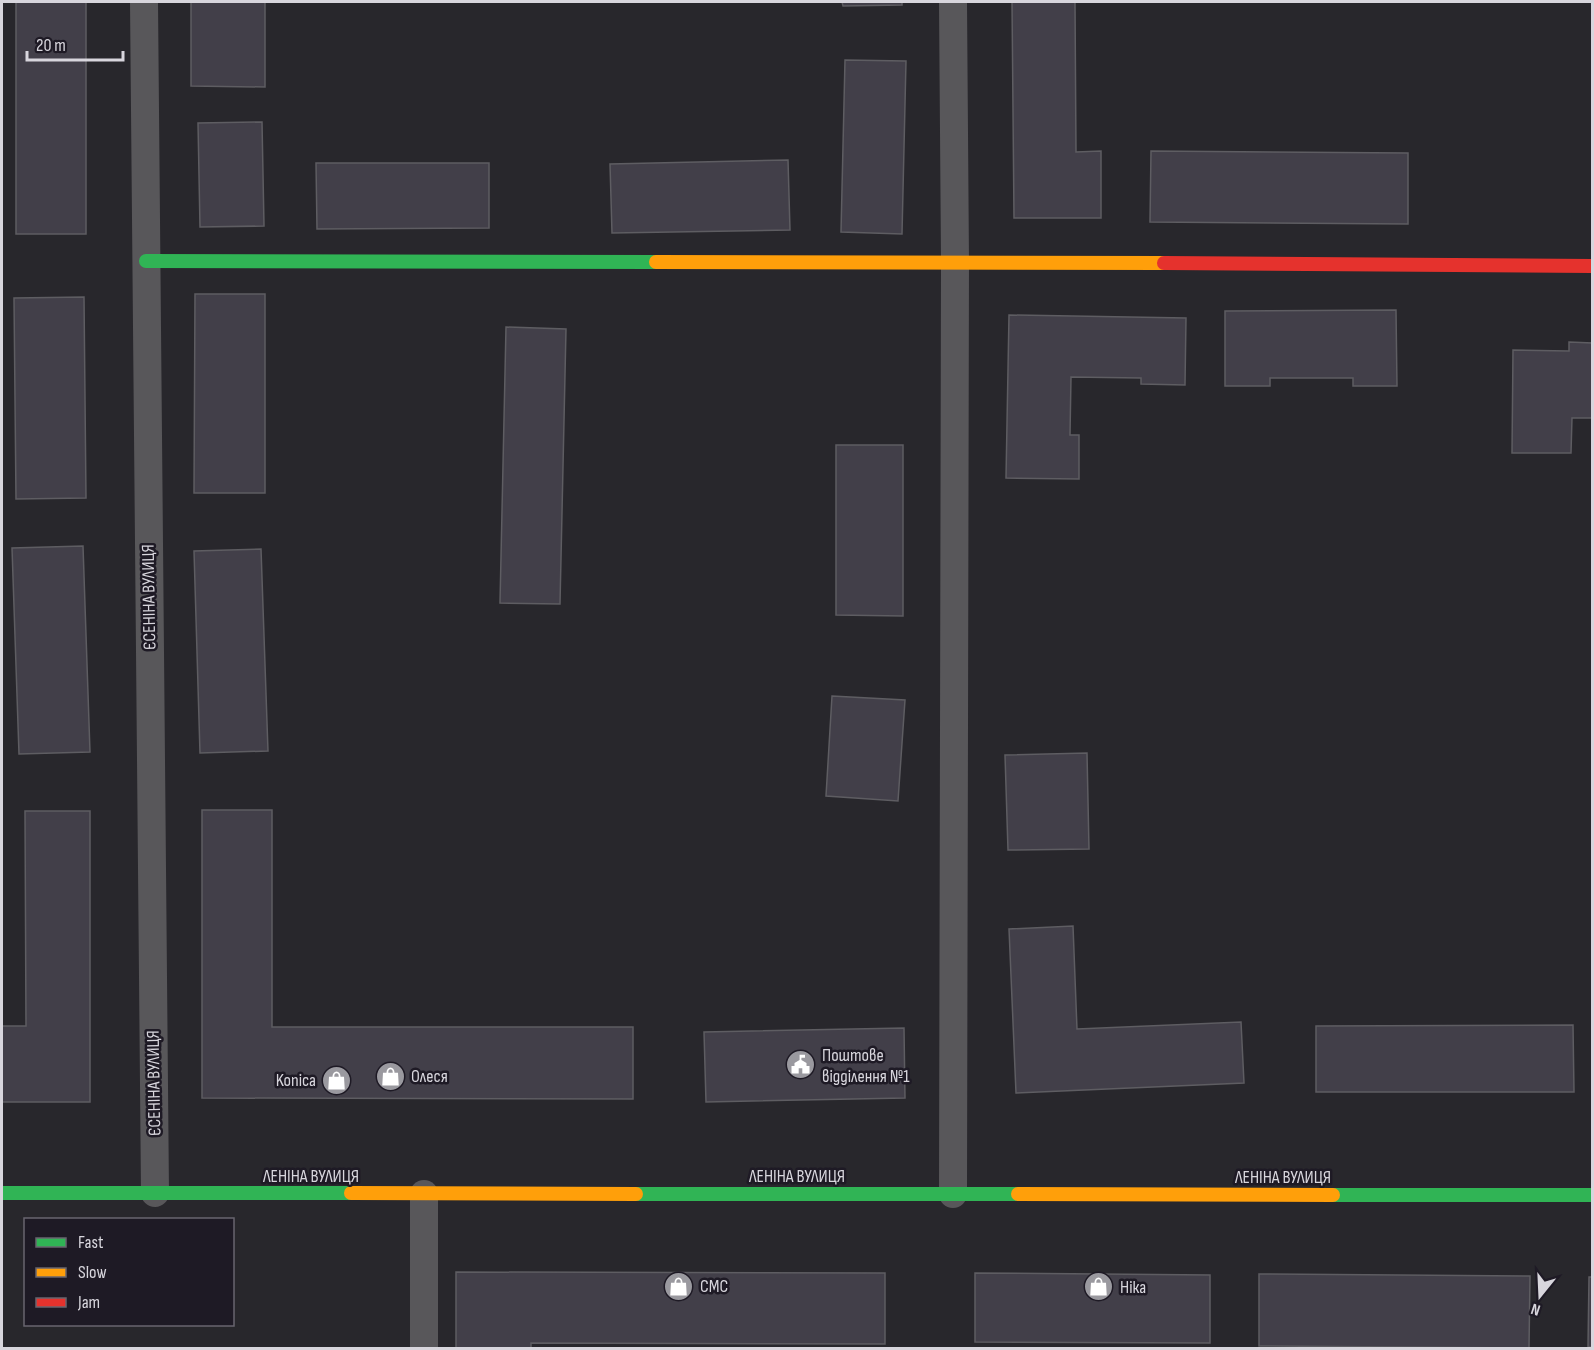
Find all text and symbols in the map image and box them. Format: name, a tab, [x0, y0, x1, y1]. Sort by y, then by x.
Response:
scale bar	[27, 24, 123, 62]
text: 20 m	[36, 35, 66, 56]
street label: ЄСЕНІНА ВУЛИЦЯ	[138, 544, 160, 650]
street label: ЄСЕНІНА ВУЛИЦЯ	[143, 1030, 165, 1136]
place label: Поштове відділення №1	[822, 1045, 910, 1087]
public building icon: Поштове відділення №1	[785, 1049, 817, 1081]
shop icon: Олеся	[374, 1060, 406, 1092]
shop icon: Konica	[321, 1064, 353, 1096]
place label: Олеся	[411, 1066, 448, 1087]
place label: Konica	[276, 1070, 316, 1091]
street label: ЛЕНІНА ВУЛИЦЯ	[262, 1166, 359, 1187]
street label: ЛЕНІНА ВУЛИЦЯ	[748, 1166, 845, 1187]
street label: ЛЕНІНА ВУЛИЦЯ	[1234, 1167, 1331, 1188]
legend	[24, 1218, 234, 1326]
text: Fast	[78, 1232, 104, 1253]
text: Slow	[78, 1262, 107, 1283]
north arrow	[1510, 1266, 1570, 1326]
shop icon: СМС	[663, 1270, 695, 1302]
shop icon: Ніка	[1083, 1271, 1115, 1303]
place label: СМС	[700, 1276, 728, 1297]
place label: Ніка	[1120, 1277, 1146, 1298]
text: Jam	[77, 1292, 100, 1313]
text: N	[1529, 1298, 1543, 1319]

